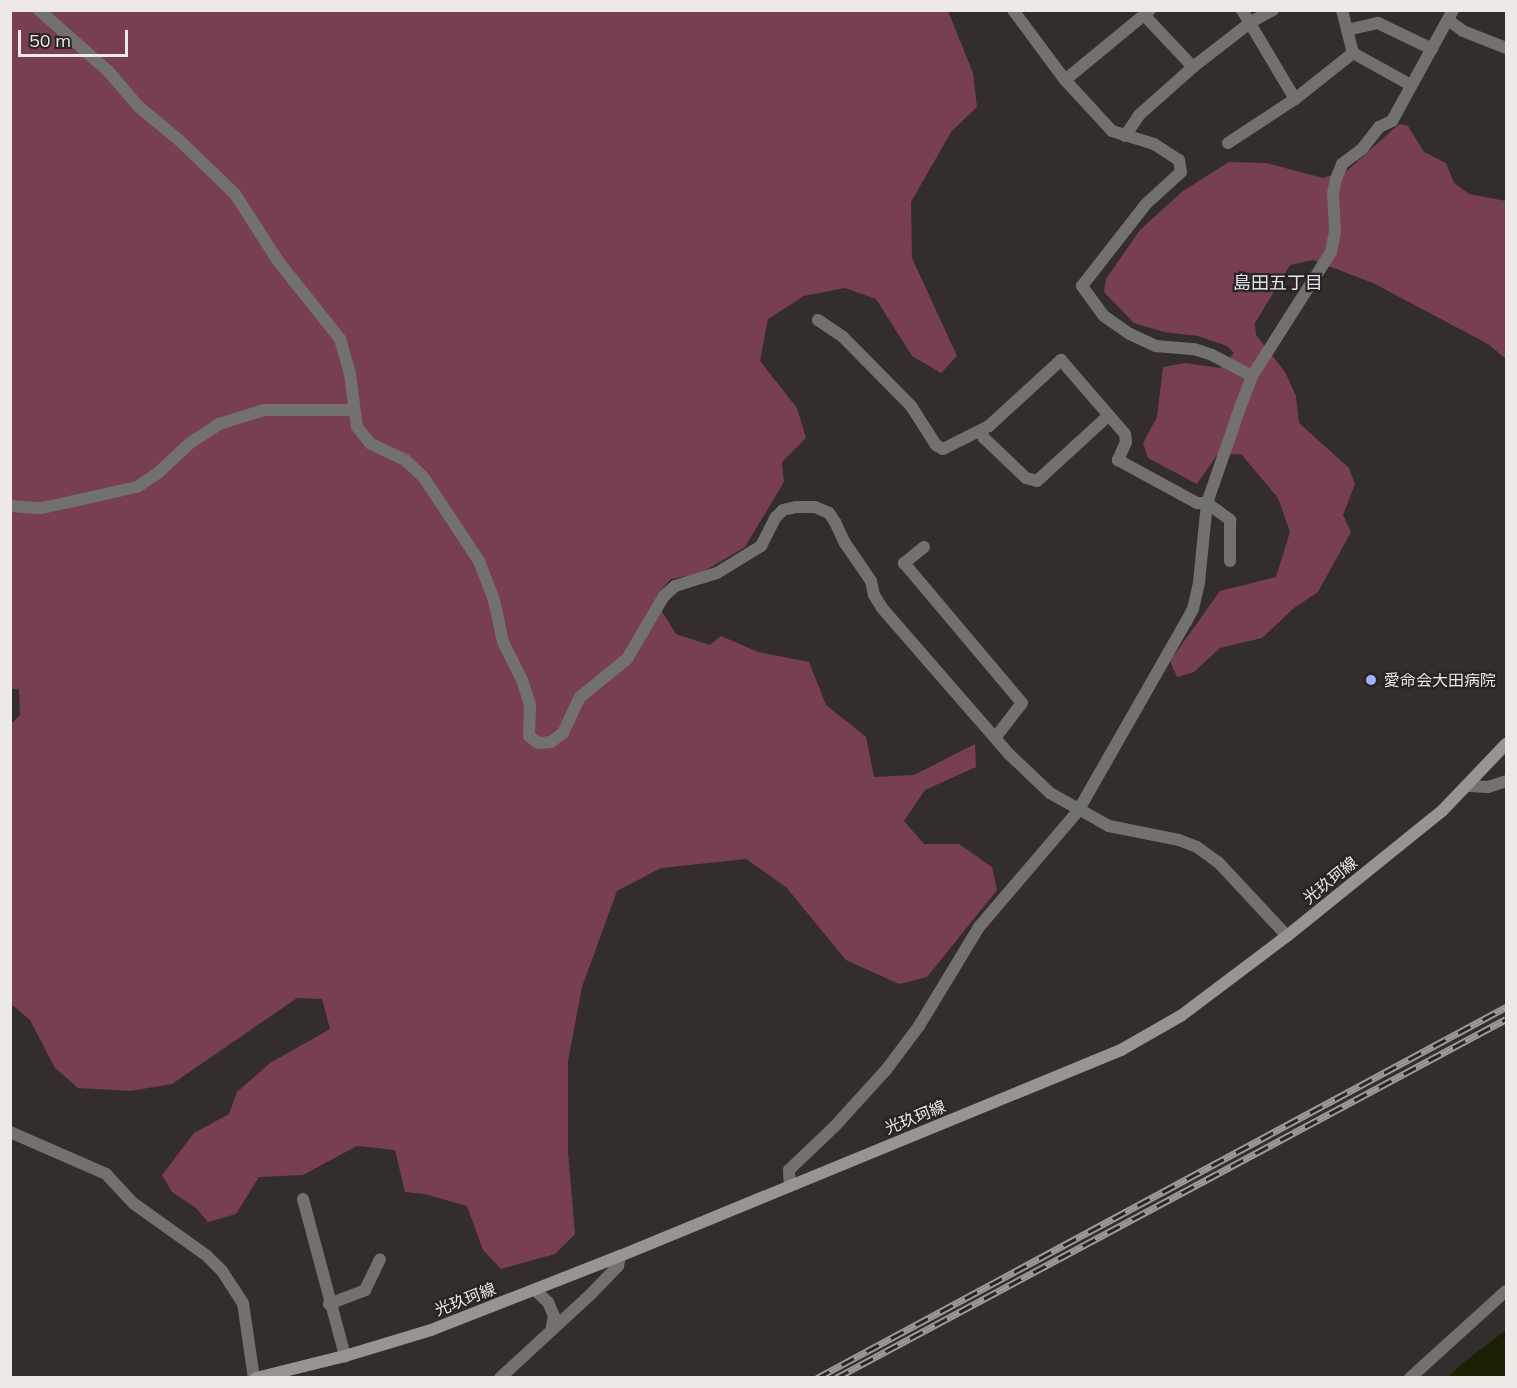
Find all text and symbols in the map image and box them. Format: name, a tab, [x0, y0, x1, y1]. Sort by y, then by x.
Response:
scale bar	[21, 18, 130, 56]
text: 50 m	[29, 29, 71, 52]
district label: 島田五丁目	[1233, 272, 1323, 294]
place label: 愛命会大田病院	[1384, 670, 1496, 690]
marker: 愛命会大田病院	[1362, 671, 1380, 689]
street label: 光玖珂線	[1299, 852, 1361, 908]
street label: 光玖珂線	[882, 1096, 948, 1138]
street label: 光玖珂線	[432, 1279, 498, 1319]

